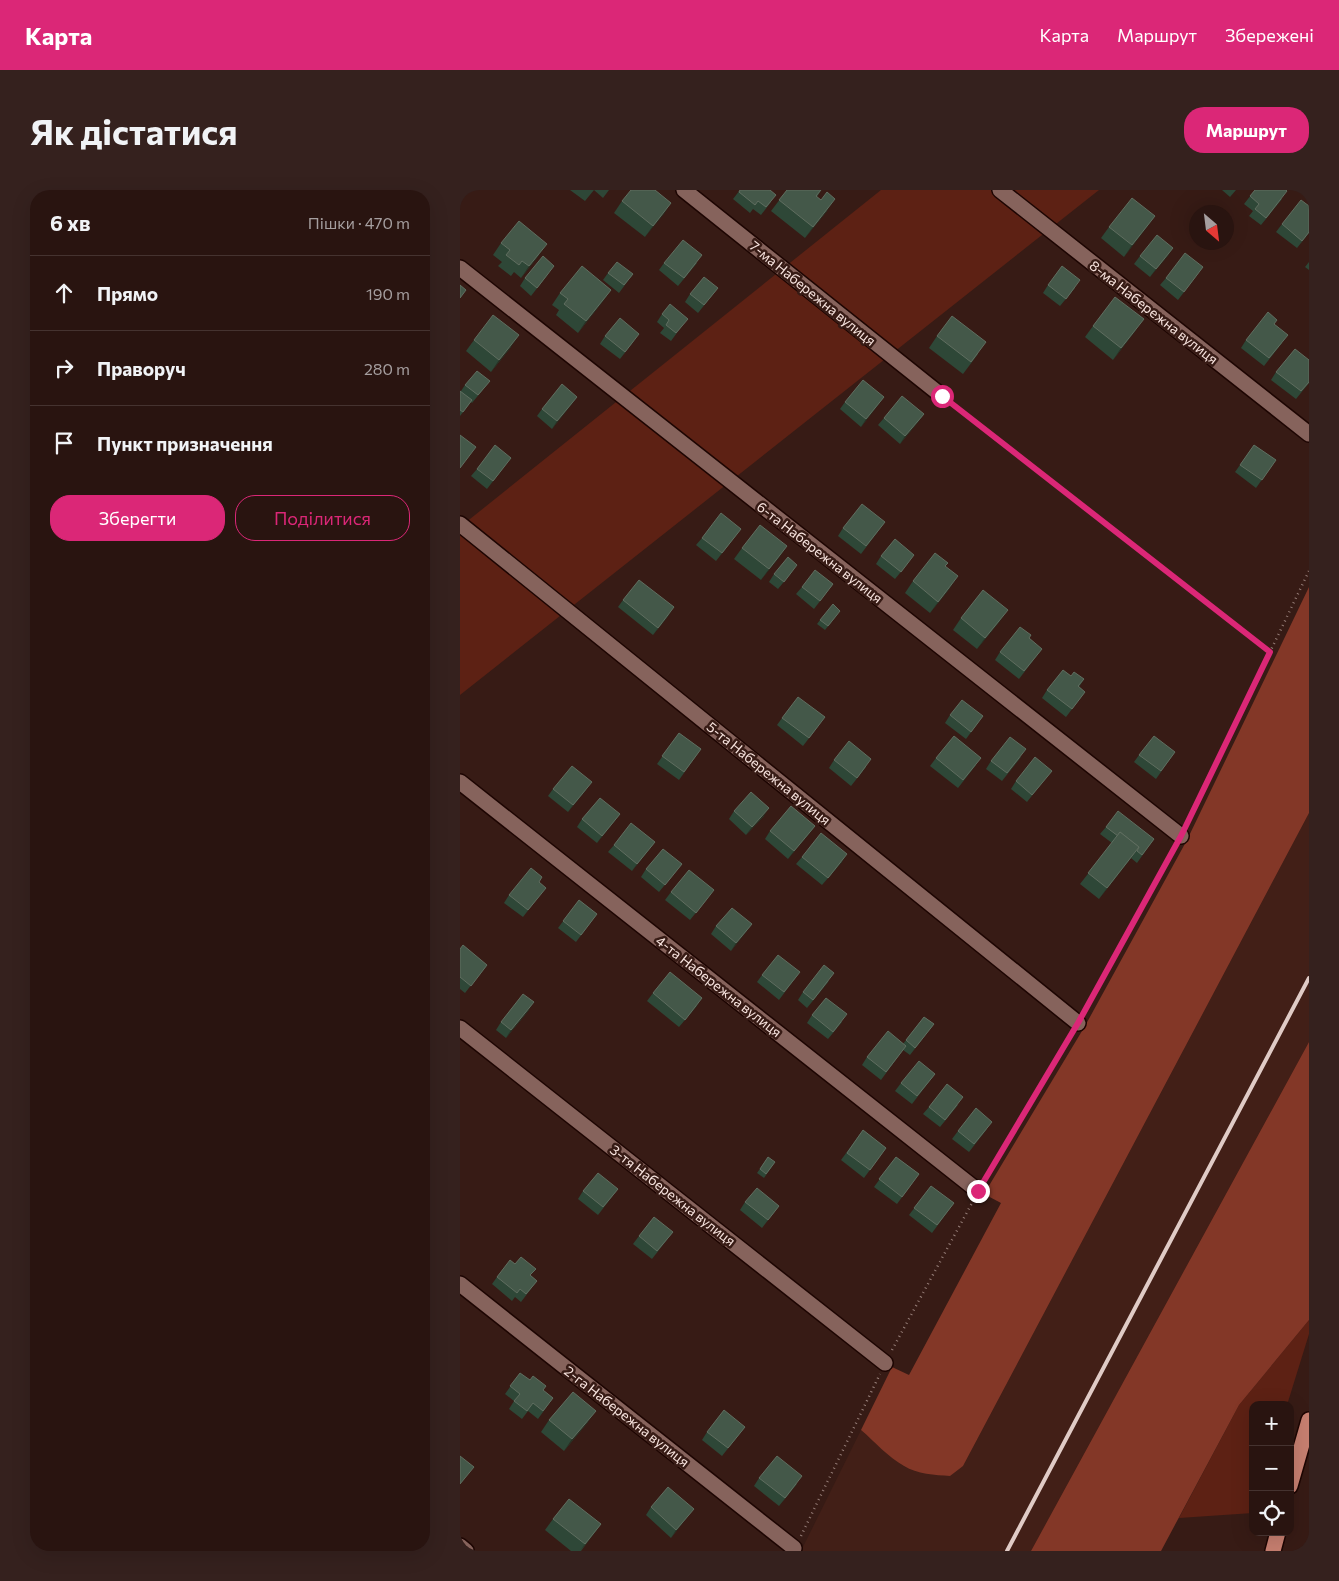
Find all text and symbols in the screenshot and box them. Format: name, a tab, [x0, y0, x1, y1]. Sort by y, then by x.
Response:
text: Карта	[25, 21, 92, 50]
text: Карта	[1039, 24, 1089, 46]
text: Маршрут	[1117, 24, 1197, 46]
text: Збережені	[1225, 24, 1314, 46]
button: Маршрут	[1184, 107, 1309, 153]
text: Як дістатися	[30, 109, 238, 152]
north arrow	[1189, 205, 1234, 250]
text: 6 хв	[50, 210, 90, 235]
text: Пішки · 470 m	[308, 213, 410, 232]
street label: 7-ма Набережна вулиця	[747, 237, 879, 349]
street label: 8-ма Набережна вулиця	[1086, 257, 1222, 367]
icon: ahead	[50, 279, 78, 307]
text: Прямо	[97, 282, 158, 305]
text: 190 m	[366, 284, 410, 303]
icon: right	[50, 354, 78, 382]
text: Праворуч	[97, 357, 186, 380]
text: 280 m	[364, 359, 410, 378]
route start	[931, 385, 954, 408]
icon: arrive	[50, 429, 78, 457]
text: Пункт призначення	[97, 432, 273, 455]
button: Зберегти	[50, 495, 225, 541]
button: Поділитися	[235, 495, 410, 541]
street label: 6-та Набережна вулиця	[754, 498, 886, 606]
street label: 5-та Набережна вулиця	[704, 718, 834, 828]
street label: 4-та Набережна вулиця	[653, 932, 785, 1040]
street label: 3-тя Набережна вулиця	[607, 1141, 739, 1249]
route end	[967, 1180, 990, 1203]
street label: 2-га Набережна вулиця	[561, 1362, 693, 1470]
map controls	[1249, 1401, 1294, 1536]
button: +	[1249, 1401, 1294, 1446]
button: −	[1249, 1446, 1294, 1491]
button: locate	[1249, 1491, 1294, 1536]

